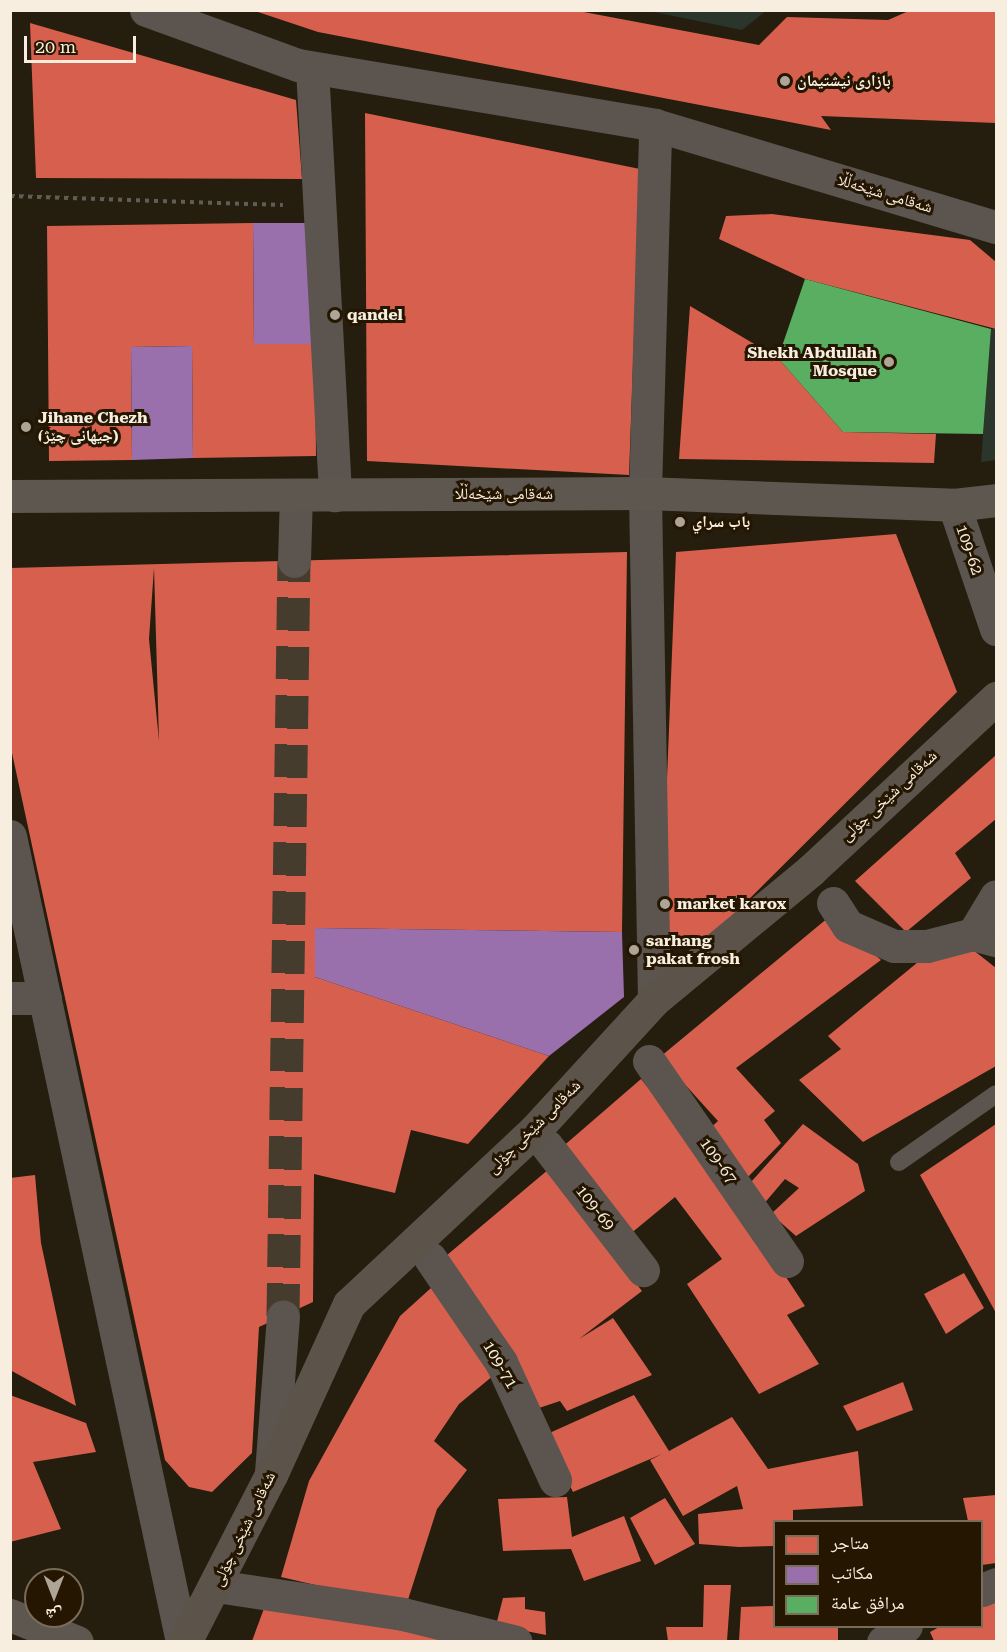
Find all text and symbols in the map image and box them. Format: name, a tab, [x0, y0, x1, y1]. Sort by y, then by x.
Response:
scale bar	[27, 24, 140, 62]
text: 20 m	[35, 36, 76, 57]
place label: بازاری نیشتیمان	[797, 71, 891, 91]
marker: بازاری نیشتیمان	[778, 74, 792, 88]
street label: شەقامی شێخەڵڵا	[835, 170, 935, 218]
place label: qandel	[347, 305, 403, 325]
marker: qandel	[328, 308, 342, 322]
place label: Shekh Abdullah Mosque	[747, 343, 877, 381]
marker: Shekh Abdullah Mosque	[882, 355, 896, 369]
place label: Jihane Chezh (جیهانی چێژ)	[38, 408, 148, 446]
marker: Jihane Chezh (جیهانی چێژ)	[19, 420, 33, 434]
street label: شەقامی شێخەڵڵا	[455, 484, 553, 504]
place label: باب سراي	[692, 512, 750, 532]
marker: باب سراي	[673, 515, 687, 529]
street label: 109-62	[951, 522, 987, 578]
street label: شەقامی شێخی چۆلی	[837, 746, 941, 846]
place label: market karox	[677, 894, 786, 914]
marker: market karox	[658, 897, 672, 911]
place label: sarhang pakat frosh	[646, 931, 740, 969]
marker: sarhang pakat frosh	[627, 943, 641, 957]
street label: شەقامی شێخی چۆلی	[483, 1076, 585, 1178]
street label: 109-67	[695, 1134, 741, 1188]
street label: 109-69	[571, 1182, 619, 1234]
street label: 109-71	[479, 1338, 521, 1392]
street label: شەقامی شێخی چۆلی	[208, 1469, 280, 1589]
legend	[773, 1520, 983, 1628]
text: متاجر	[831, 1532, 869, 1553]
text: مكاتب	[831, 1562, 873, 1583]
north arrow	[24, 1568, 84, 1628]
text: مرافق عامة	[831, 1592, 904, 1613]
text: ش	[46, 1605, 63, 1624]

